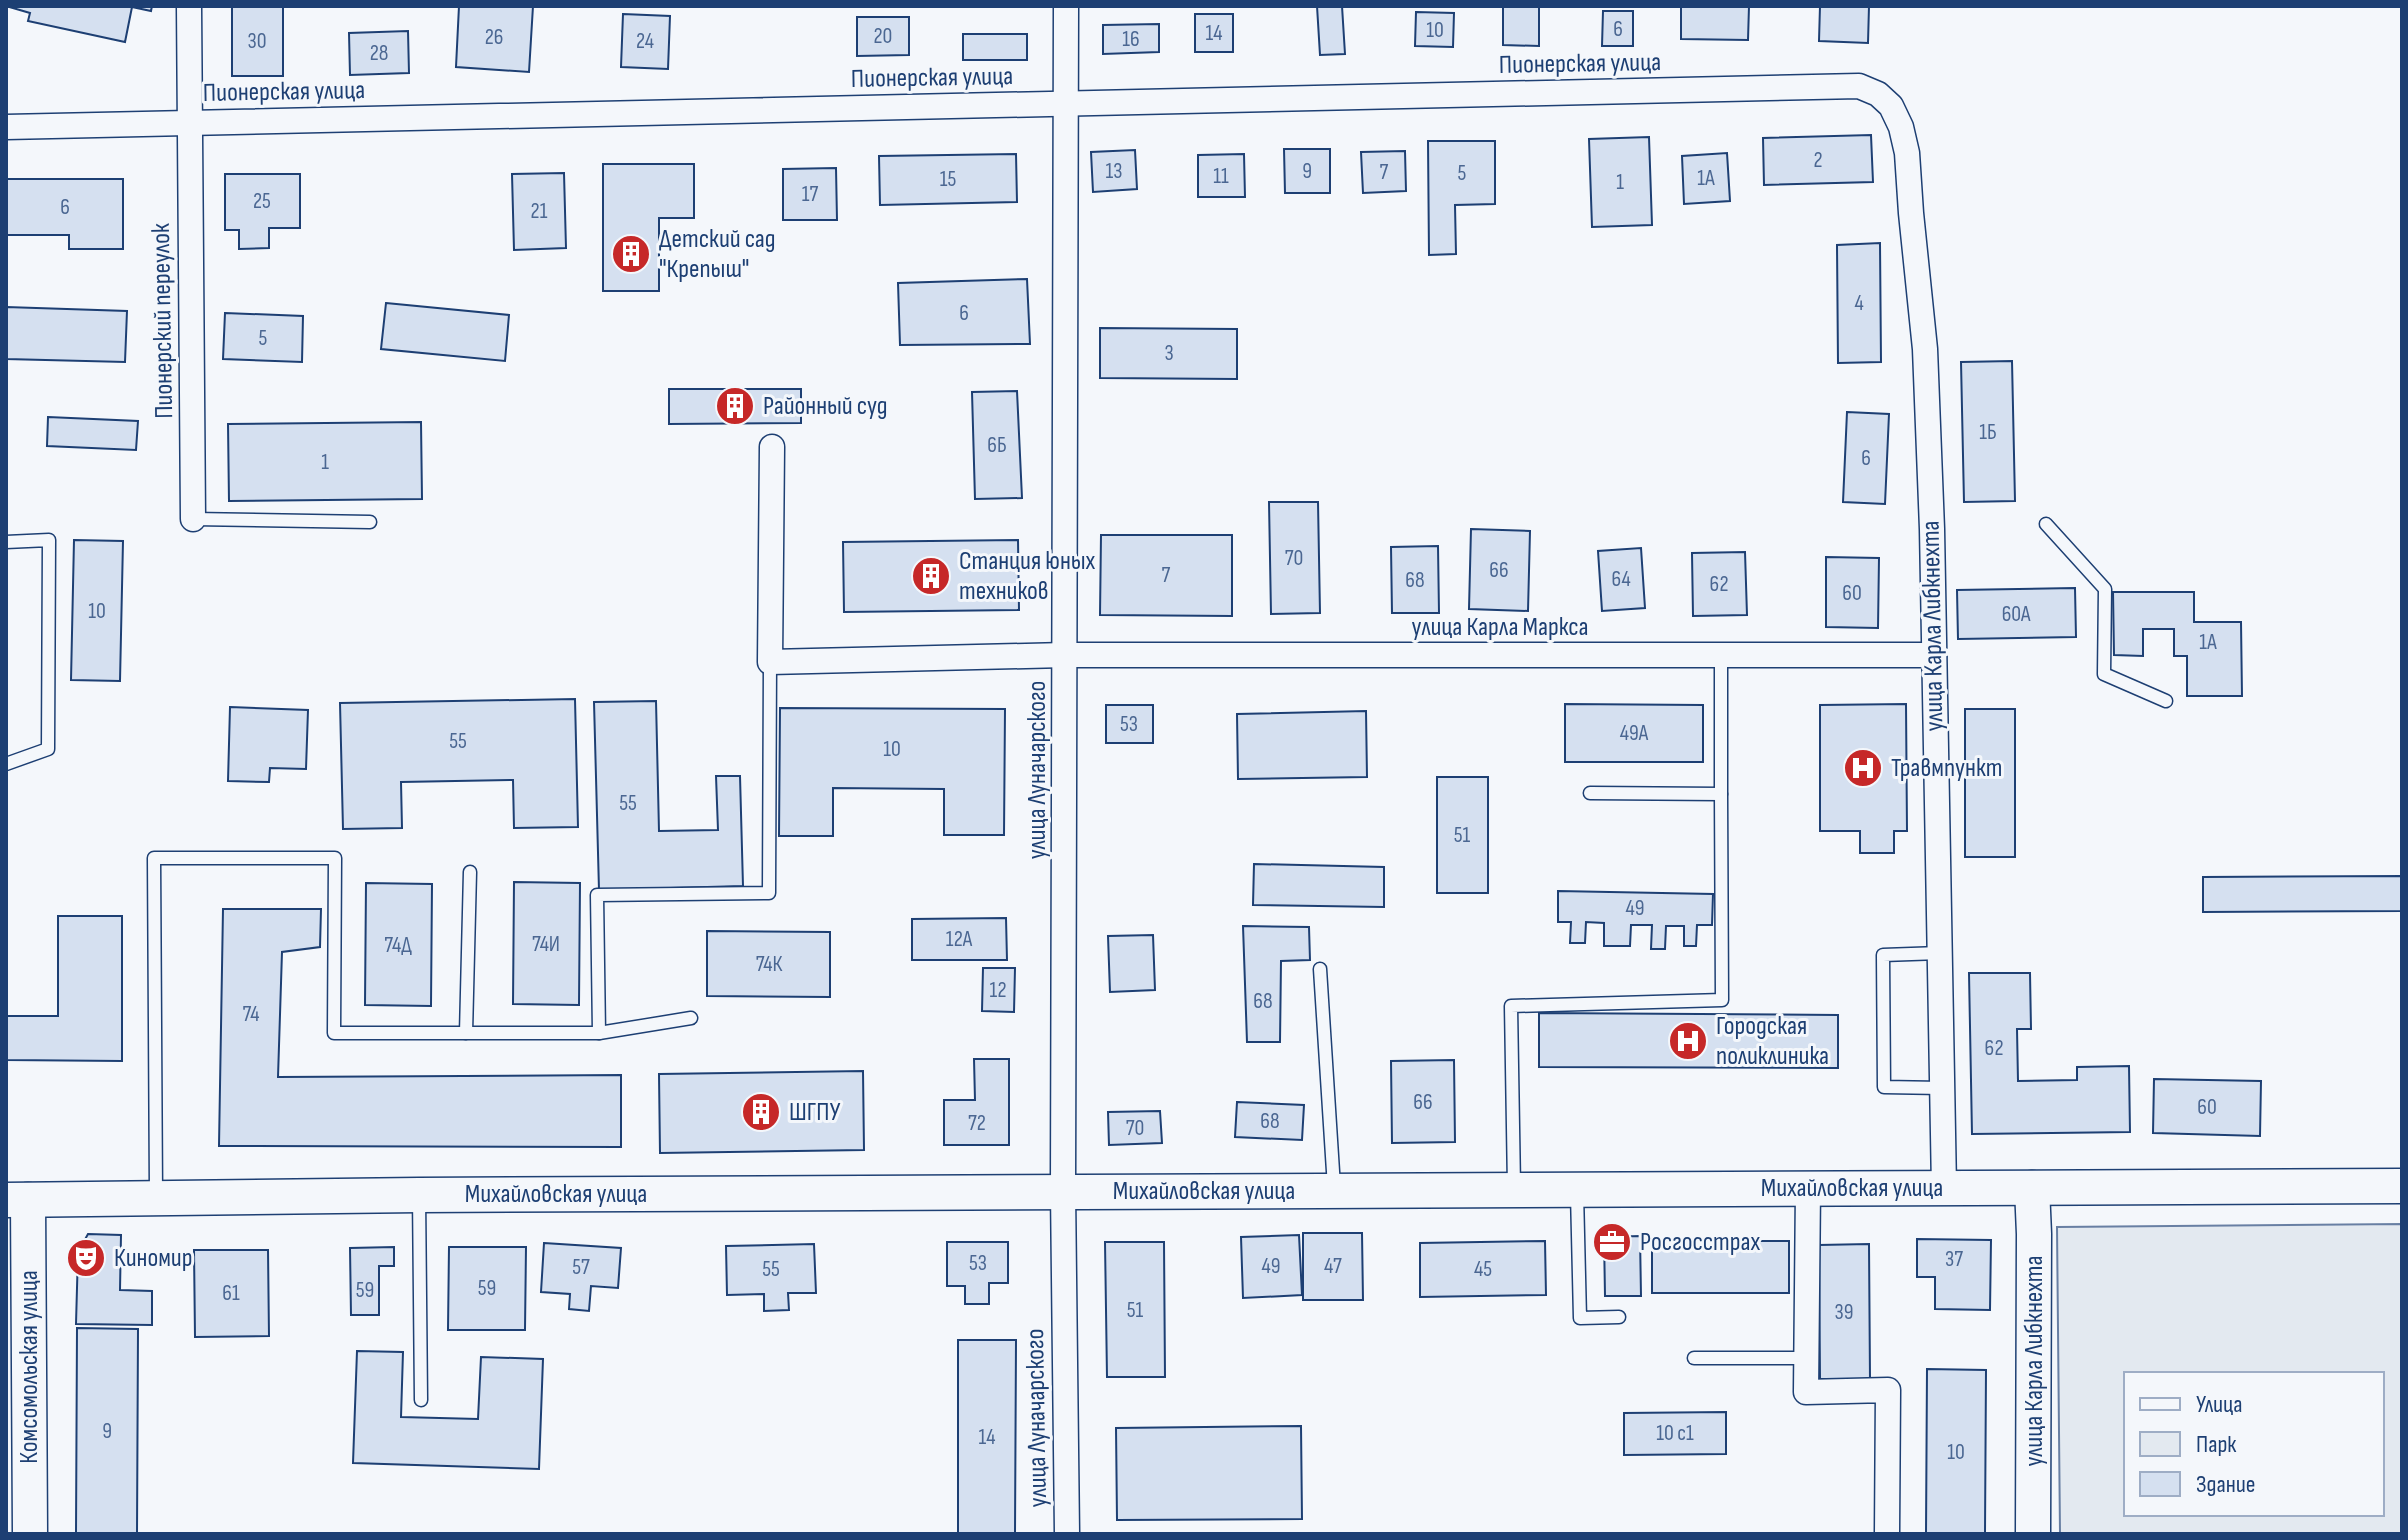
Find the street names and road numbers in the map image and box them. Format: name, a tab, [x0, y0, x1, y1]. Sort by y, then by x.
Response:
street label: Пионерская улица	[1499, 47, 1661, 81]
street label: Пионерская улица	[851, 61, 1013, 95]
street label: Пионерская улица	[203, 75, 365, 109]
street label: Пионерский переулок	[146, 223, 180, 419]
street label: улица Карла Либкнехта	[1916, 520, 1950, 732]
street label: улица Карла Маркса	[1412, 612, 1588, 643]
street label: улица Луначарского	[1022, 681, 1053, 859]
street label: Михайловская улица	[1761, 1173, 1943, 1204]
street label: Михайловская улица	[1113, 1176, 1295, 1207]
street label: Михайловская улица	[465, 1179, 647, 1210]
street label: улица Карла Либкнехта	[2019, 1255, 2050, 1467]
street label: Комсомольская улица	[14, 1270, 45, 1464]
street label: улица Луначарского	[1020, 1328, 1054, 1508]

